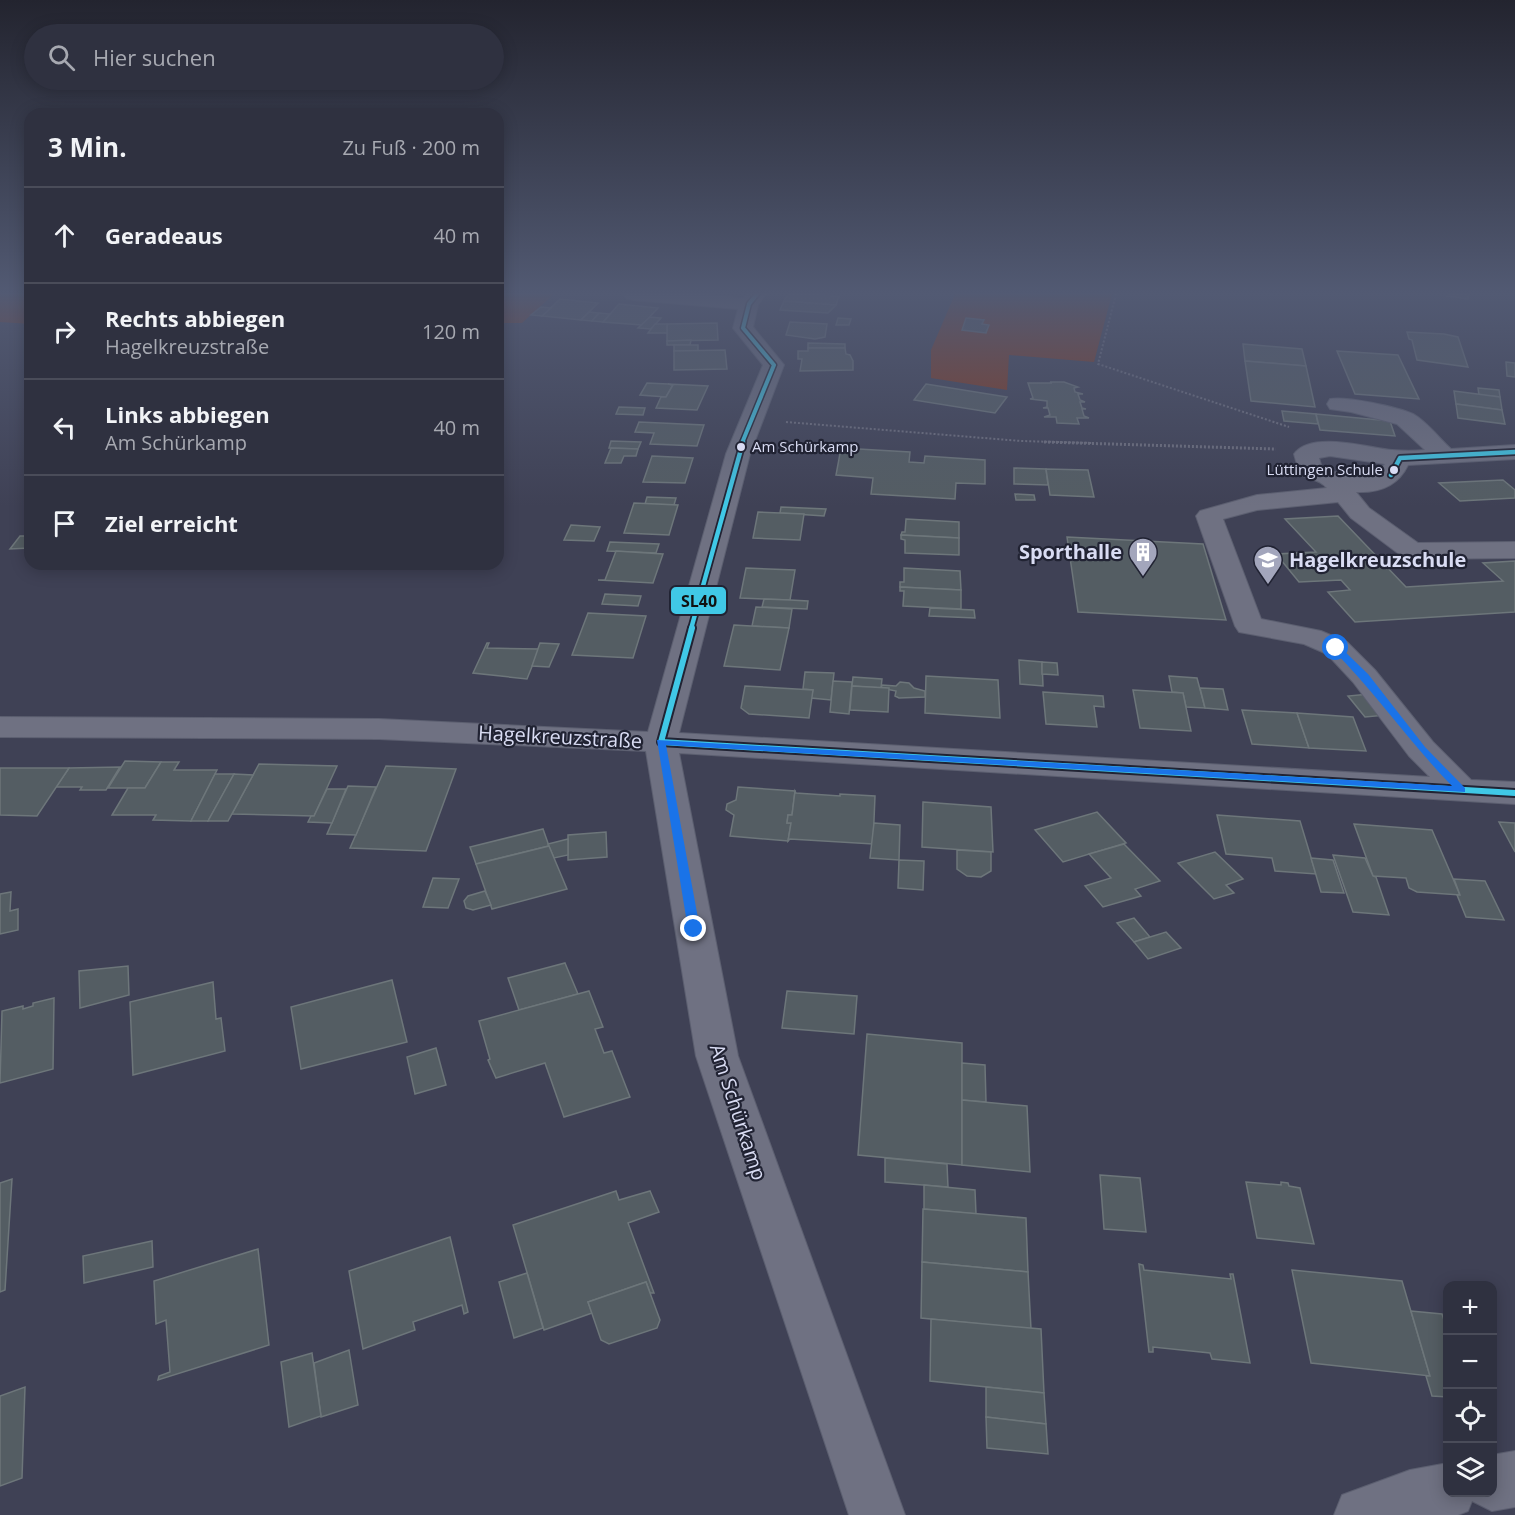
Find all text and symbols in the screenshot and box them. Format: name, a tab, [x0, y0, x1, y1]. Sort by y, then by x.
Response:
search box	[24, 24, 504, 90]
icon: search	[45, 41, 78, 74]
text: Hier suchen	[93, 42, 216, 72]
text: 3 Min.	[48, 129, 127, 165]
text: Zu Fuß · 200 m	[342, 134, 480, 161]
icon: ahead	[48, 219, 81, 252]
text: Geradeaus	[105, 220, 223, 250]
text: 40 m	[433, 222, 480, 249]
text: Rechts abbiegen	[105, 303, 285, 333]
icon: right	[48, 315, 81, 348]
text: 120 m	[422, 318, 480, 345]
text: Hagelkreuzstraße	[105, 333, 269, 360]
text: Links abbiegen	[105, 399, 270, 429]
icon: left	[48, 411, 81, 444]
text: 40 m	[433, 414, 480, 441]
text: Am Schürkamp	[105, 429, 247, 456]
place label: Am Schürkamp	[752, 436, 859, 456]
marker: Am Schürkamp	[735, 441, 747, 453]
place label: Lüttingen Schule	[1267, 459, 1383, 479]
marker: Lüttingen Schule	[1388, 464, 1400, 476]
icon: arrive	[48, 507, 81, 540]
text: Ziel erreicht	[105, 508, 238, 538]
building icon: Sporthalle	[1127, 536, 1159, 578]
place label: Sporthalle	[1019, 538, 1122, 565]
school or university icon: Hagelkreuzschule	[1252, 544, 1284, 586]
place label: Hagelkreuzschule	[1289, 546, 1466, 573]
line badge: SL40	[670, 586, 727, 615]
text: SL40	[681, 590, 717, 612]
route start	[1322, 634, 1348, 660]
street label: Hagelkreuzstraße	[477, 719, 643, 754]
route end	[680, 915, 706, 941]
street label: Am Schürkamp	[704, 1040, 773, 1184]
map controls	[1443, 1281, 1497, 1497]
button: +	[1443, 1281, 1497, 1335]
button: −	[1443, 1335, 1497, 1389]
button: locate	[1443, 1389, 1497, 1443]
button: layers	[1443, 1443, 1497, 1497]

